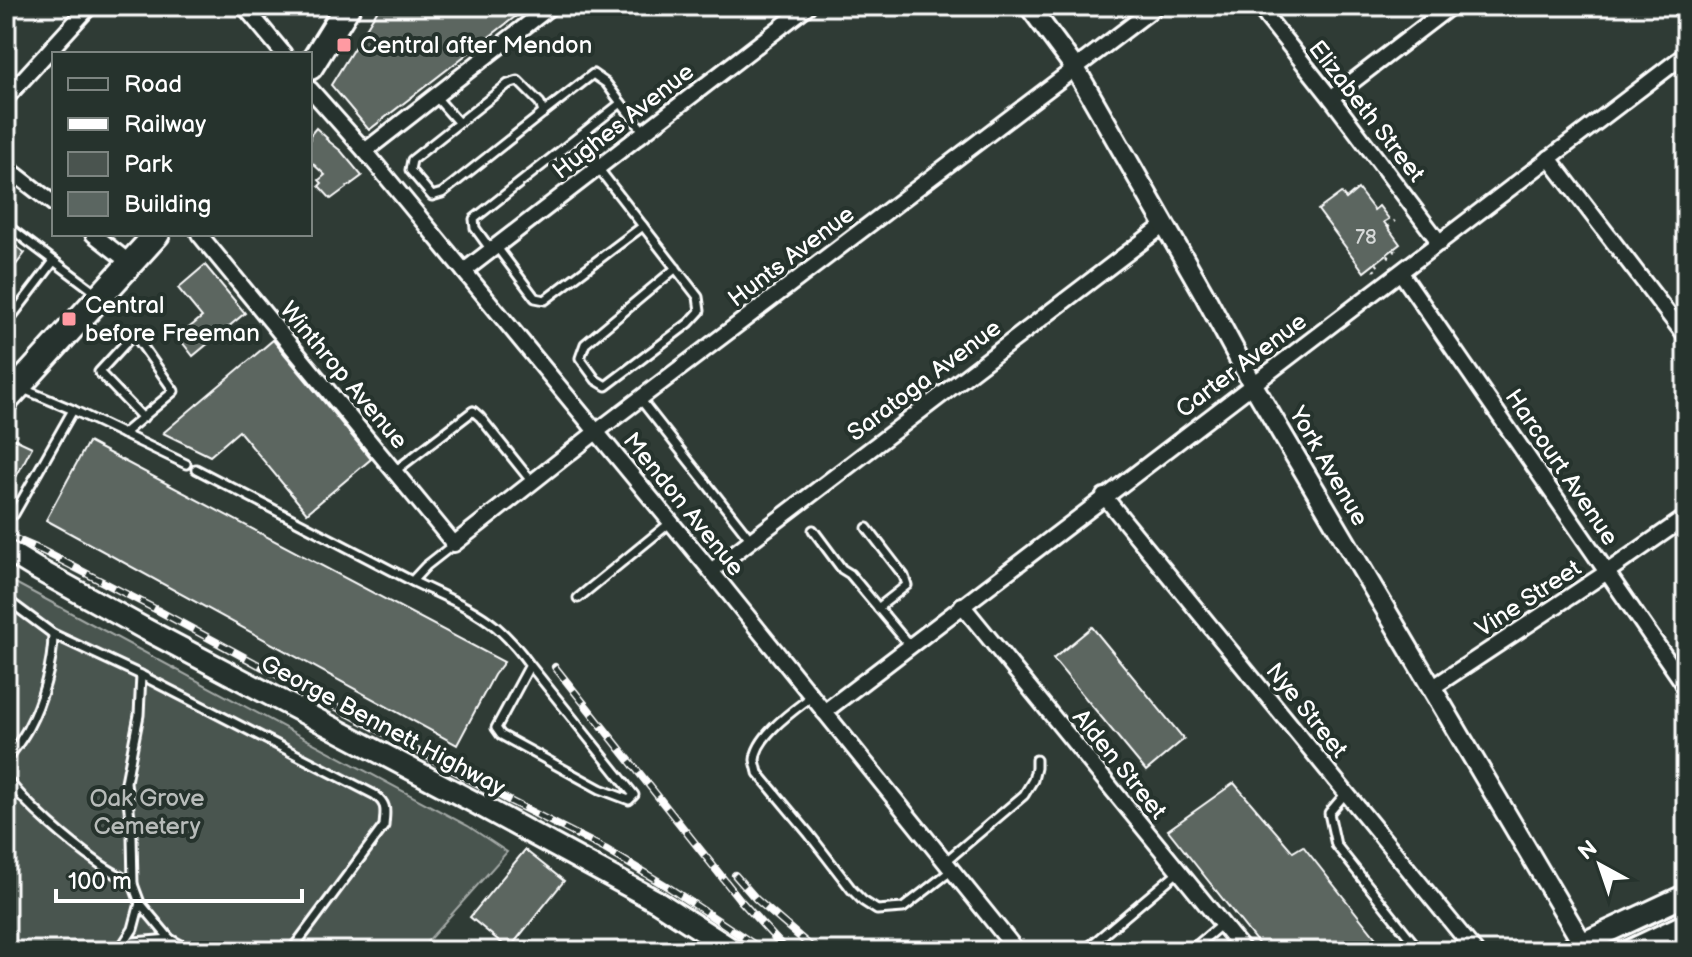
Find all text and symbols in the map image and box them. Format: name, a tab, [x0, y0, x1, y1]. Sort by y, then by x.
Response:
place label: Central after Mendon	[360, 31, 592, 60]
street label: Elizabeth Street	[1302, 35, 1431, 188]
marker: Central after Mendon	[335, 36, 353, 54]
legend	[52, 52, 312, 236]
street label: Hughes Avenue	[547, 57, 700, 186]
text: Road	[124, 70, 182, 99]
text: Railway	[124, 110, 206, 139]
text: Park	[124, 150, 172, 179]
text: Building	[124, 190, 211, 219]
street label: Hunts Avenue	[722, 200, 860, 313]
house number: 78	[1355, 226, 1377, 250]
place label: Central before Freeman	[85, 291, 260, 348]
street label: Winthrop Avenue	[274, 296, 414, 455]
street label: Carter Avenue	[1170, 307, 1312, 424]
marker: Central before Freeman	[60, 310, 78, 328]
street label: Saratoga Avenue	[842, 313, 1007, 448]
street label: Harcourt Avenue	[1499, 384, 1625, 551]
street label: York Avenue	[1282, 401, 1374, 531]
street label: Mendon Avenue	[617, 427, 750, 582]
street label: Vine Street	[1470, 553, 1587, 643]
street label: George Bennett Highway	[256, 649, 510, 802]
street label: Nye Street	[1260, 657, 1354, 764]
street label: Alden Street	[1066, 703, 1173, 826]
park label: Oak Grove Cemetery	[90, 784, 204, 841]
north arrow	[1560, 825, 1640, 905]
text: N	[1573, 835, 1603, 866]
scale bar	[56, 853, 302, 903]
text: 100 m	[68, 867, 132, 896]

